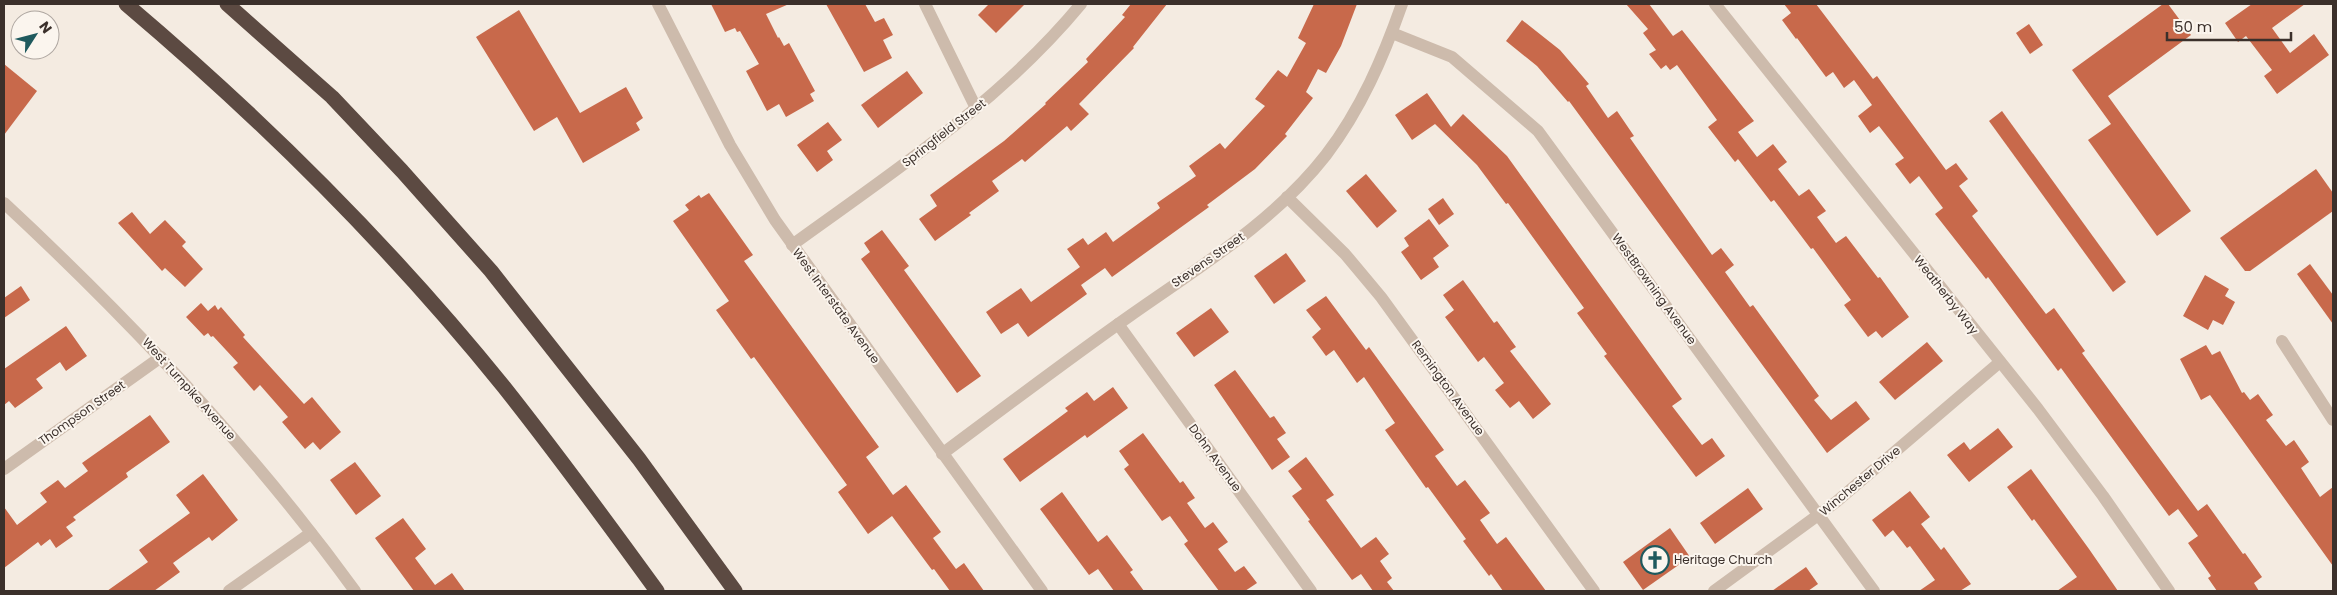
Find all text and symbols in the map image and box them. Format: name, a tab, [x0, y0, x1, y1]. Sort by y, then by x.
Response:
north arrow	[10, 10, 60, 60]
scale bar	[2167, 10, 2291, 42]
text: 50 m	[2174, 16, 2212, 37]
text: N	[34, 17, 57, 37]
street label: Springfield Street	[898, 94, 989, 171]
street label: Stevens Street	[1168, 228, 1248, 291]
street label: WestBrowning Avenue	[1608, 230, 1701, 348]
street label: West Interstate Avenue	[789, 245, 884, 367]
street label: Weatherby Way	[1910, 252, 1983, 338]
street label: West Turnpike Avenue	[139, 334, 240, 443]
street label: Remington Avenue	[1408, 337, 1489, 439]
street label: Thompson Street	[35, 376, 128, 449]
street label: Dohn Avenue	[1185, 420, 1246, 495]
street label: Winchester Drive	[1816, 442, 1904, 519]
church icon: Heritage Church	[1640, 545, 1670, 575]
place label: Heritage Church	[1674, 551, 1772, 568]

